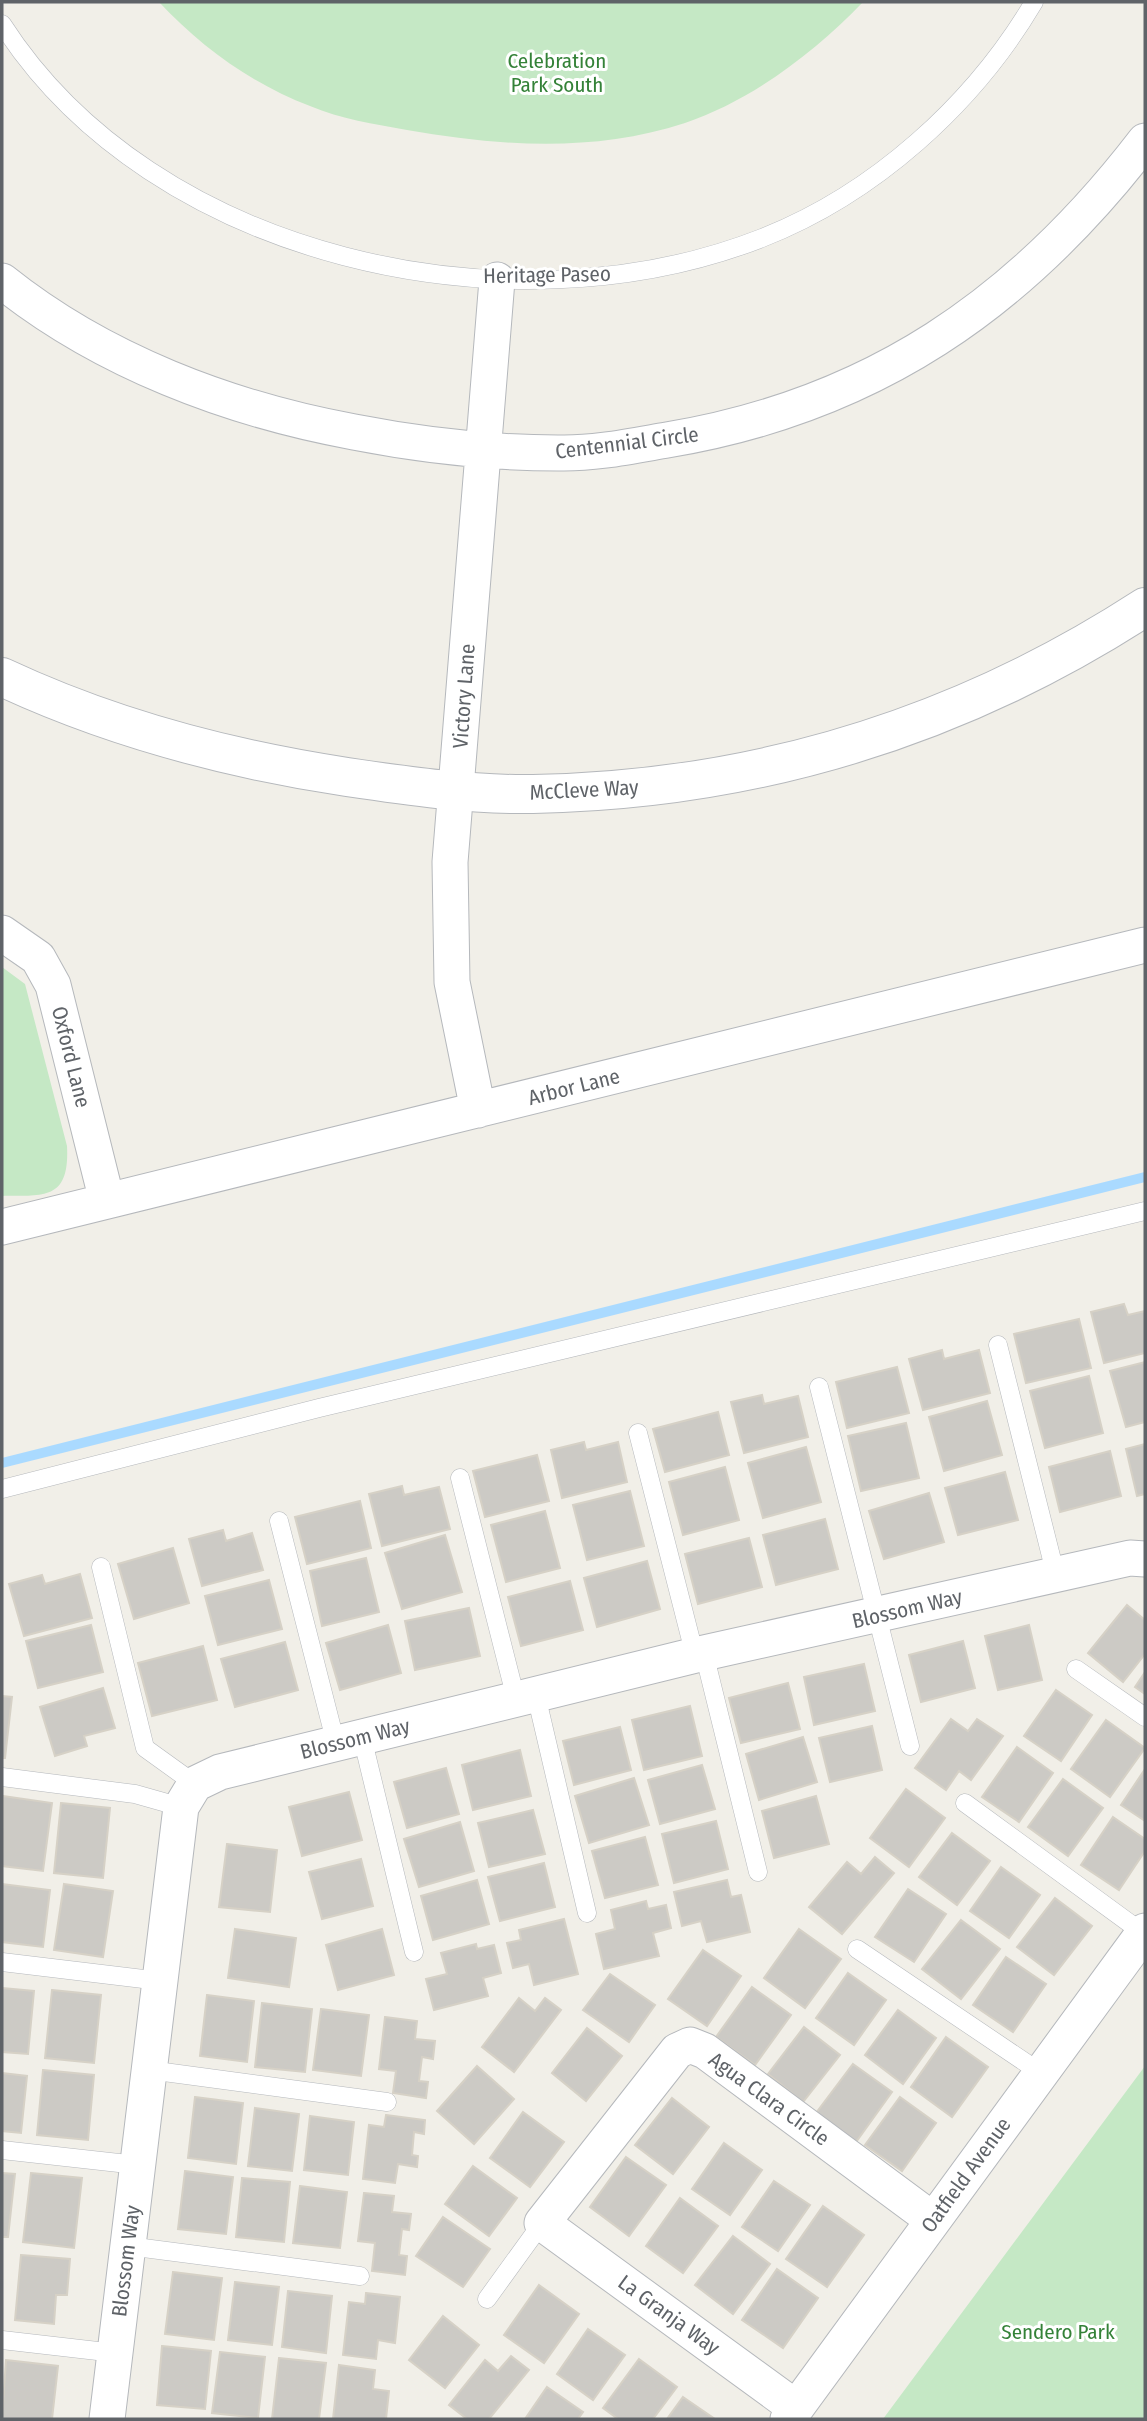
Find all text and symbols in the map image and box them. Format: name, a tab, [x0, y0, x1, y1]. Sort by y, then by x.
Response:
park label: Celebration Park South	[508, 48, 606, 98]
street label: Heritage Paseo	[483, 261, 611, 289]
street label: Centennial Circle	[554, 421, 700, 465]
street label: Victory Lane	[447, 643, 481, 749]
street label: McCleve Way	[529, 774, 640, 806]
street label: Oxford Lane	[46, 1004, 96, 1110]
street label: Arbor Lane	[525, 1063, 623, 1111]
street label: Blossom Way	[849, 1584, 965, 1634]
street label: Blossom Way	[297, 1713, 413, 1765]
street label: Agua Clara Circle	[704, 2047, 834, 2151]
street label: Oatfield Avenue	[915, 2112, 1017, 2238]
street label: Blossom Way	[106, 2203, 146, 2318]
street label: La Granja Way	[613, 2269, 725, 2361]
park label: Sendero Park	[1001, 2319, 1115, 2345]

